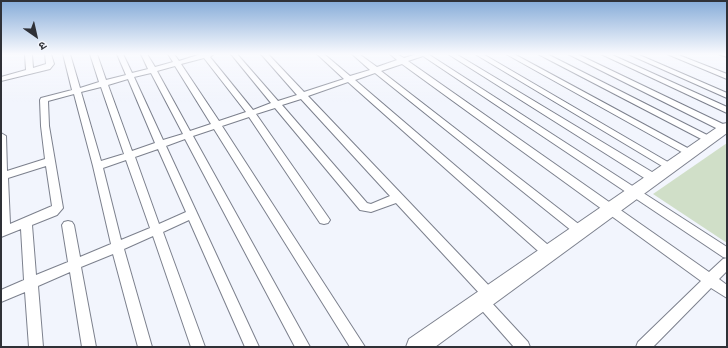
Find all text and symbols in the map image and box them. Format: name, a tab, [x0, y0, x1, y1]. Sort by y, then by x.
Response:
north arrow	[16, 16, 56, 56]
text: उ	[36, 38, 49, 54]

